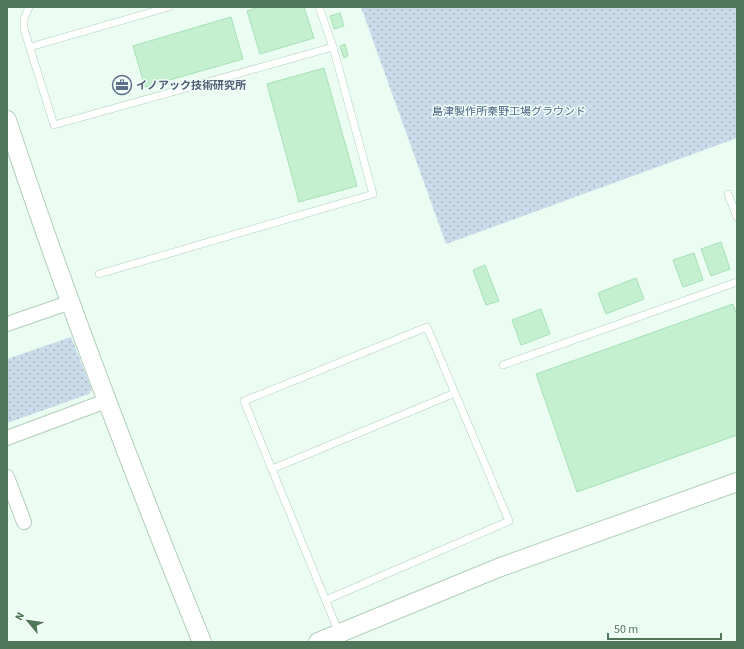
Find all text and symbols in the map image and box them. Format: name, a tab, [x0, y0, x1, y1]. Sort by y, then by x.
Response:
office icon: イノアック技術研究所	[111, 74, 133, 96]
place label: イノアック技術研究所	[136, 78, 246, 93]
park label: 島津製作所秦野工場グラウンド	[432, 104, 586, 119]
north arrow	[8, 601, 48, 641]
text: N	[11, 610, 28, 623]
scale bar	[608, 615, 721, 641]
text: 50 m	[614, 621, 638, 638]

